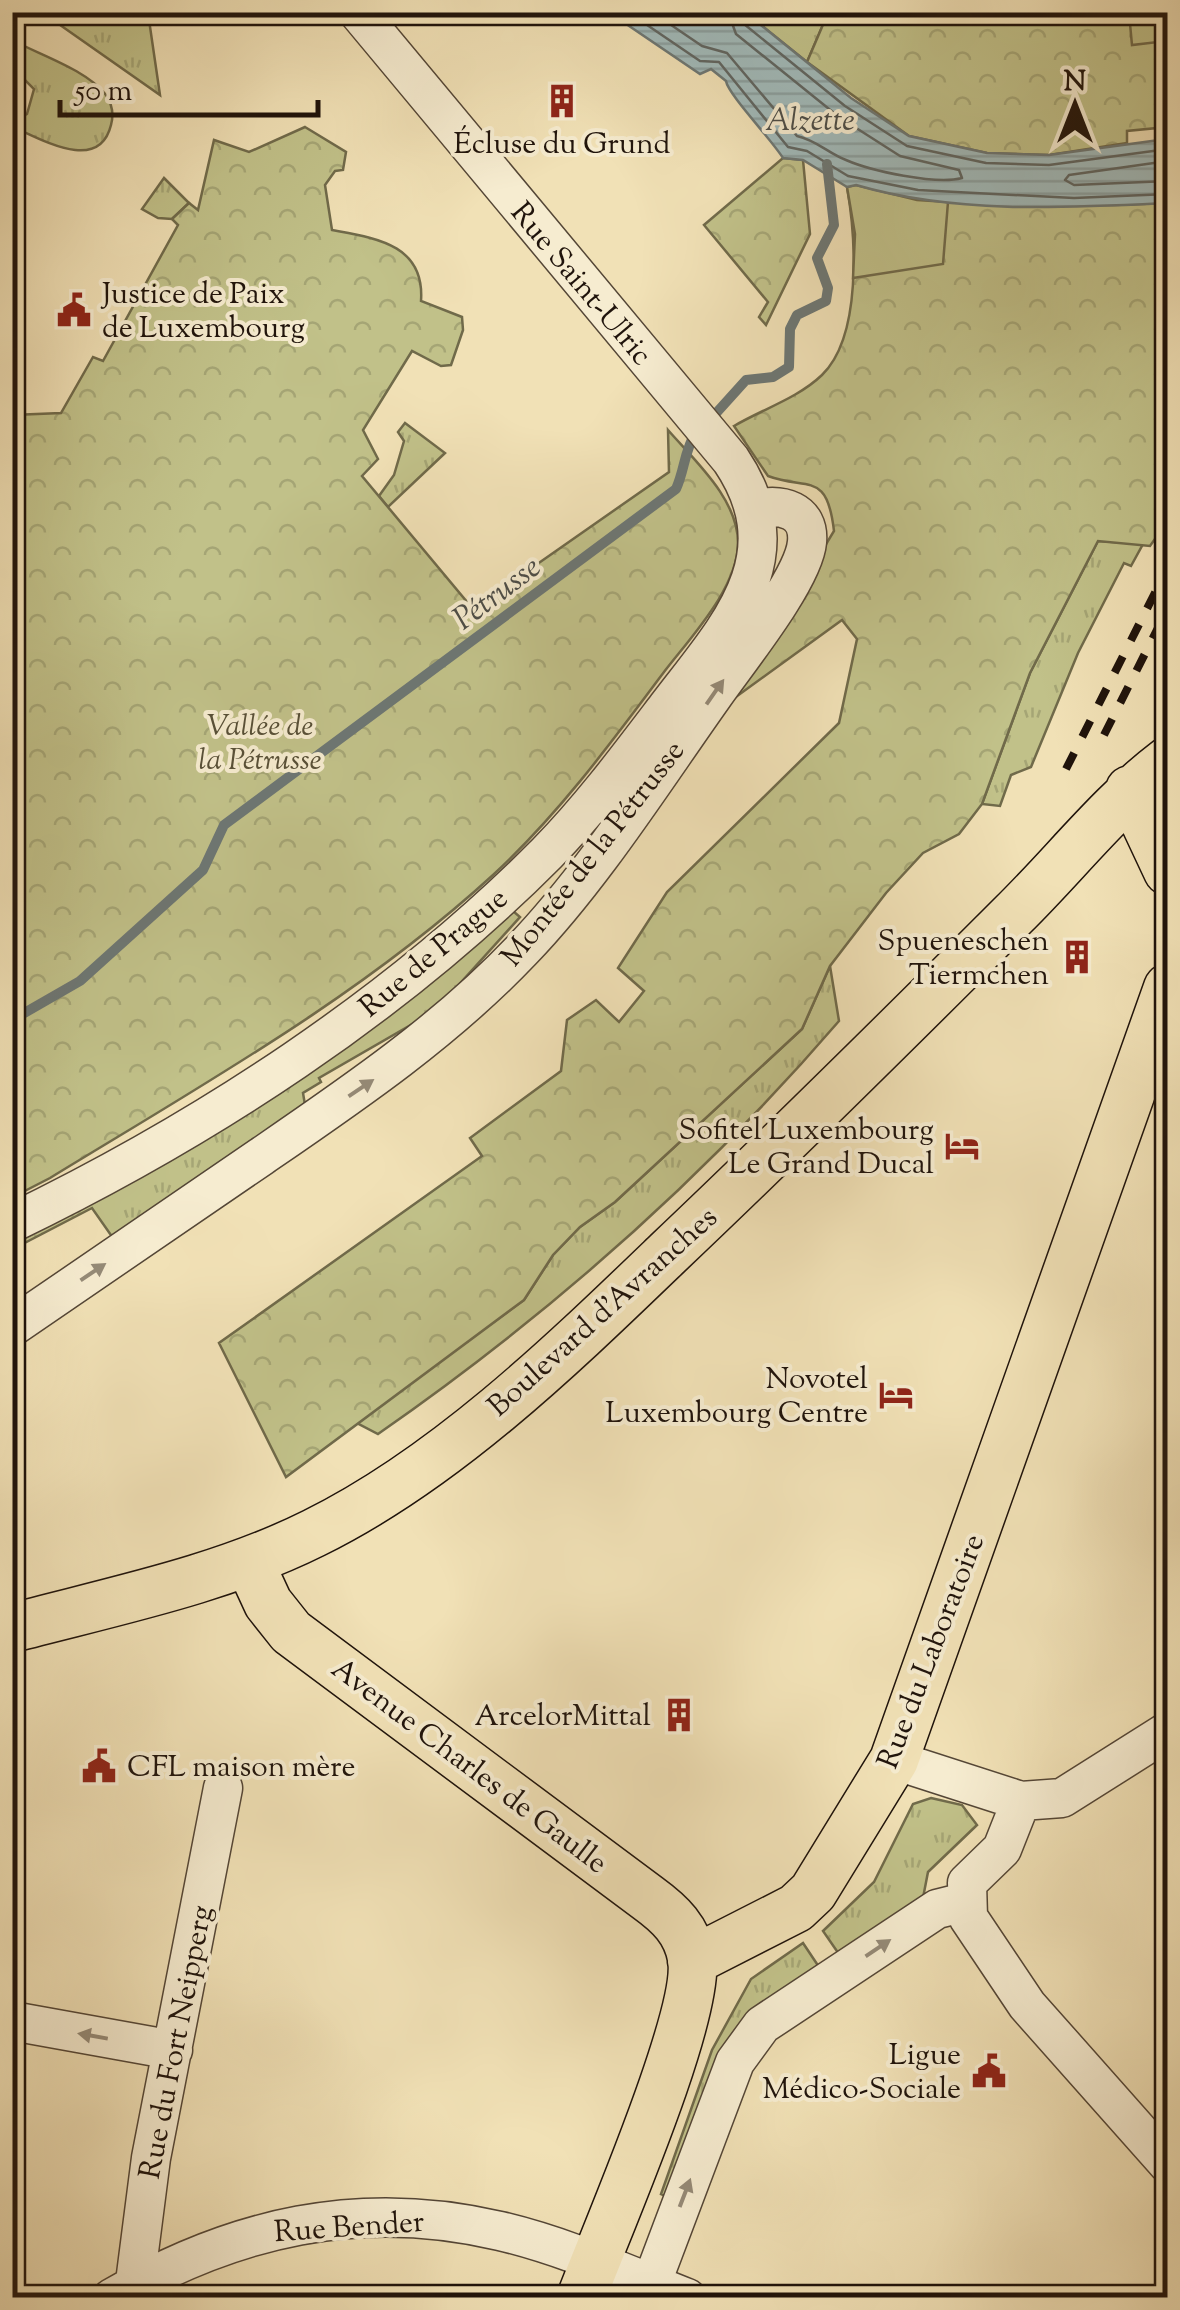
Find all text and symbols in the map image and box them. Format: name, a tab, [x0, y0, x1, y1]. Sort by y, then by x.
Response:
scale bar	[60, 55, 318, 117]
north arrow	[1025, 55, 1125, 155]
text: N	[1064, 63, 1086, 103]
text: 50 m	[73, 71, 133, 114]
building icon: Écluse du Grund	[543, 82, 581, 120]
water label: Alzette	[765, 99, 855, 145]
place label: Écluse du Grund	[454, 124, 670, 167]
street label: Rue Saint-Ulric	[499, 194, 661, 376]
place label: Justice de Paix de Luxembourg	[100, 274, 305, 351]
public building icon: Justice de Paix de Luxembourg	[55, 291, 93, 329]
water label: Pétrusse	[444, 546, 551, 643]
one-way arrow	[705, 679, 724, 705]
park label: Vallée de la Pétrusse	[198, 706, 322, 783]
street label: Montée de la Pétrusse	[492, 732, 696, 977]
street label: Rue de Prague	[351, 879, 518, 1029]
place label: Spueneschen Tiermchen	[878, 921, 1049, 998]
building icon: Spueneschen Tiermchen	[1058, 938, 1096, 976]
one-way arrow	[347, 1079, 374, 1099]
place label: Sofitel Luxembourg Le Grand Ducal	[679, 1110, 934, 1187]
hotel icon: Sofitel Luxembourg Le Grand Ducal	[943, 1127, 981, 1165]
street label: Boulevard d'Avranches	[479, 1198, 728, 1428]
one-way arrow	[79, 1263, 106, 1282]
place label: Novotel Luxembourg Centre	[605, 1359, 868, 1436]
hotel icon: Novotel Luxembourg Centre	[877, 1376, 915, 1414]
street label: Rue du Laboratoire	[868, 1528, 997, 1775]
street label: Avenue Charles de Gaulle	[321, 1649, 616, 1885]
place label: ArcelorMittal	[474, 1696, 651, 1739]
building icon: ArcelorMittal	[660, 1696, 698, 1734]
public building icon: CFL maison mère	[80, 1747, 118, 1785]
place label: CFL maison mère	[127, 1747, 356, 1790]
street label: Rue du Fort Neipperg	[130, 1902, 225, 2183]
one-way arrow	[865, 1940, 892, 1958]
one-way arrow	[77, 2028, 108, 2043]
place label: Ligue Médico-Sociale	[762, 2035, 961, 2112]
public building icon: Ligue Médico-Sociale	[970, 2052, 1008, 2090]
one-way arrow	[678, 2178, 694, 2208]
street label: Rue Bender	[273, 2202, 426, 2255]

